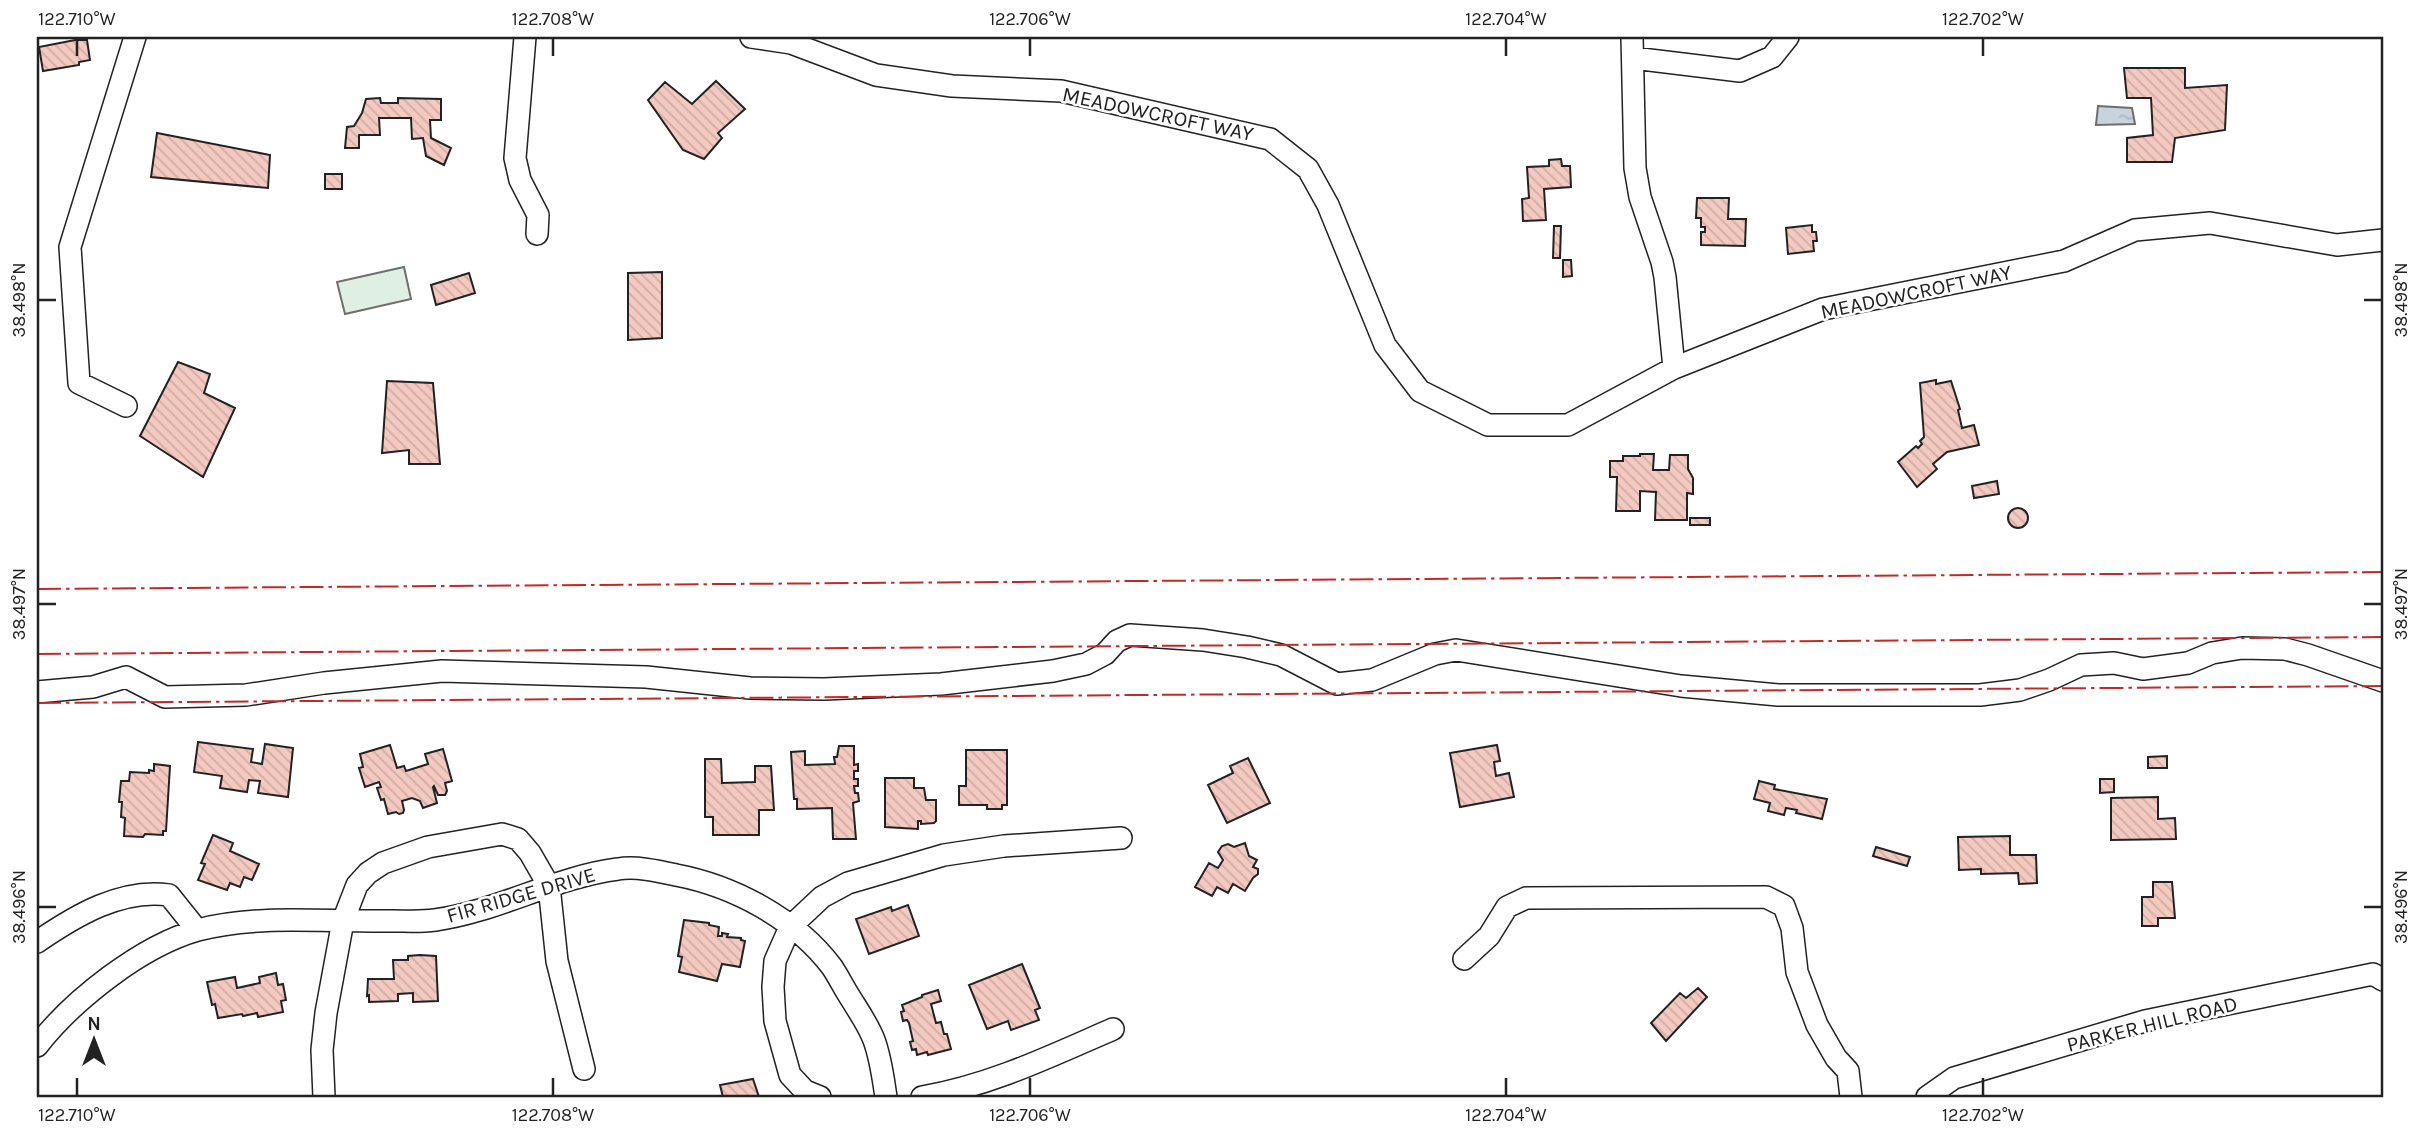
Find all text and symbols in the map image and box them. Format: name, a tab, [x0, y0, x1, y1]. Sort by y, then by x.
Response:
text: 122.710°W	[38, 8, 116, 30]
text: 122.708°W	[512, 8, 594, 30]
text: 122.706°W	[989, 8, 1071, 30]
text: 122.704°W	[1465, 8, 1547, 30]
text: 122.702°W	[1942, 8, 2024, 30]
street label: MEADOWCROFT WAY	[1060, 82, 1256, 146]
street label: MEADOWCROFT WAY	[1818, 260, 2014, 324]
text: 38.498°N	[8, 263, 30, 337]
text: 38.498°N	[2390, 263, 2412, 337]
text: 38.497°N	[8, 568, 30, 640]
text: 38.497°N	[2390, 568, 2412, 640]
street label: FIR RIDGE DRIVE	[444, 862, 598, 928]
text: 38.496°N	[8, 870, 30, 944]
text: 38.496°N	[2390, 870, 2412, 944]
street label: PARKER HILL ROAD	[2064, 991, 2240, 1057]
north arrow	[60, 1004, 130, 1074]
text: N	[87, 1013, 101, 1035]
text: 122.710°W	[38, 1104, 116, 1126]
text: 122.708°W	[512, 1104, 594, 1126]
text: 122.706°W	[989, 1104, 1071, 1126]
text: 122.704°W	[1465, 1104, 1547, 1126]
text: 122.702°W	[1942, 1104, 2024, 1126]

